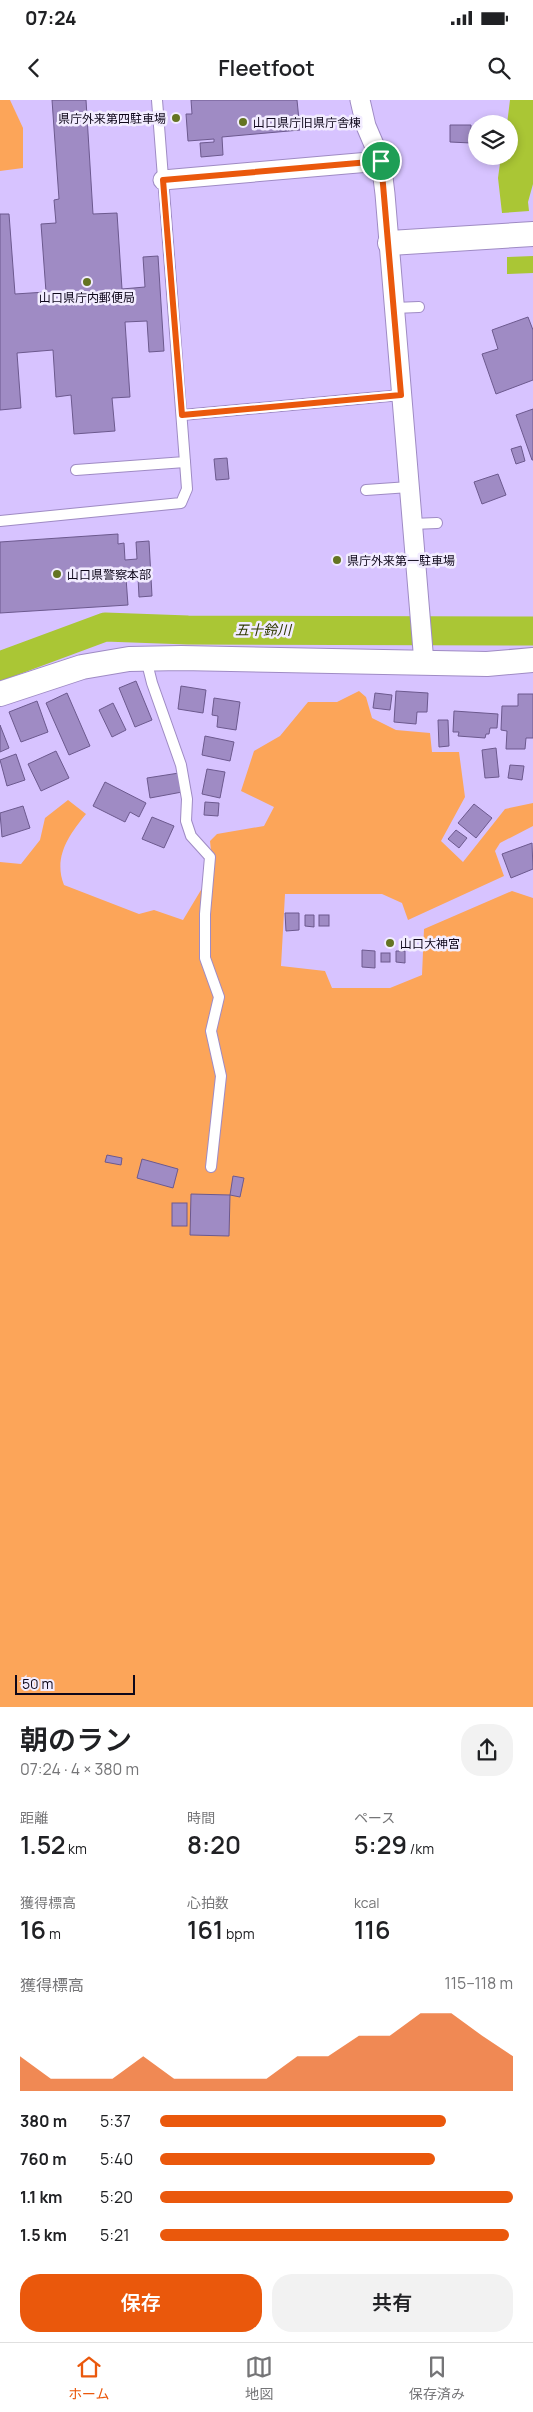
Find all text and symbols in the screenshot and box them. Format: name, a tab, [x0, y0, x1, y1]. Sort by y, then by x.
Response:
text: 07:24	[25, 5, 77, 31]
text: Fleetfoot	[218, 53, 315, 83]
icon: back	[20, 54, 48, 82]
icon: search	[485, 54, 513, 82]
place label: 県庁外来第四駐車場	[58, 110, 166, 127]
marker: 県庁外来第四駐車場	[170, 112, 182, 124]
place label: 山口県庁旧県庁舎棟	[253, 114, 361, 131]
map controls	[468, 115, 518, 165]
button: layers	[468, 115, 518, 165]
marker: 山口県庁旧県庁舎棟	[237, 116, 249, 128]
pin	[360, 140, 402, 182]
icon: arrive	[367, 147, 395, 175]
marker: 山口県庁内郵便局	[81, 276, 93, 288]
place label: 山口県庁内郵便局	[39, 289, 135, 306]
place label: 県庁外来第一駐車場	[347, 552, 455, 569]
marker: 県庁外来第一駐車場	[331, 554, 343, 566]
place label: 山口県警察本部	[67, 566, 151, 583]
marker: 山口県警察本部	[51, 568, 63, 580]
water label: 五十鈴川	[235, 620, 293, 639]
place label: 山口大神宮	[400, 935, 460, 952]
marker: 山口大神宮	[384, 937, 396, 949]
scale bar	[15, 1672, 135, 1695]
text: 50 m	[22, 1674, 53, 1693]
text: 朝のラン	[20, 1720, 132, 1758]
button: share	[461, 1724, 513, 1776]
text: 07:24 · 4 × 380 m	[20, 1758, 139, 1780]
text: 距離	[20, 1808, 48, 1827]
text: 時間	[187, 1808, 215, 1827]
text: ペース	[354, 1808, 395, 1827]
text: 1.52	[20, 1827, 65, 1862]
text: 8:20	[187, 1827, 241, 1862]
text: 5:29	[354, 1827, 407, 1862]
text: km	[65, 1839, 87, 1858]
text: /km	[407, 1839, 434, 1858]
text: 獲得標高	[20, 1893, 76, 1912]
text: 心拍数	[187, 1893, 229, 1912]
text: kcal	[354, 1893, 380, 1912]
text: 16	[20, 1912, 46, 1947]
text: 161	[187, 1912, 223, 1947]
text: 116	[354, 1912, 391, 1947]
text: m	[46, 1924, 61, 1943]
text: bpm	[223, 1924, 255, 1943]
text: 115–118 m	[444, 1972, 513, 1994]
text: 獲得標高	[20, 1974, 84, 1996]
text: 380 m	[20, 2110, 67, 2132]
text: 5:37	[100, 2110, 131, 2132]
text: 760 m	[20, 2148, 67, 2170]
text: 5:40	[100, 2148, 133, 2170]
text: 1.1 km	[20, 2186, 63, 2208]
text: 5:20	[100, 2186, 133, 2208]
text: 1.5 km	[20, 2224, 67, 2246]
text: 5:21	[100, 2224, 129, 2246]
button: 保存	[20, 2274, 262, 2332]
button: 共有	[272, 2274, 513, 2332]
tab: ホーム	[68, 2353, 109, 2403]
tab: 地図	[245, 2353, 273, 2403]
tab: 保存済み	[409, 2353, 465, 2403]

